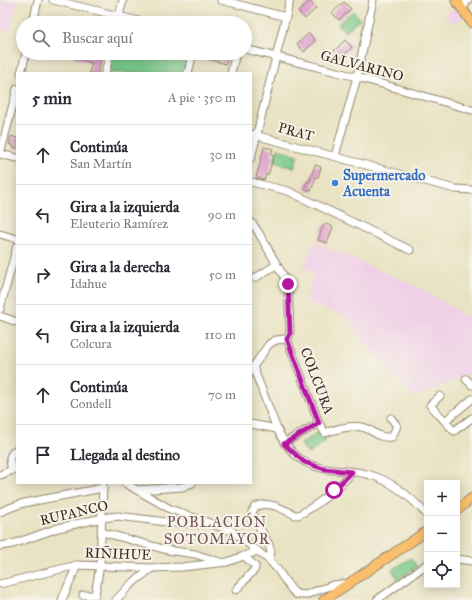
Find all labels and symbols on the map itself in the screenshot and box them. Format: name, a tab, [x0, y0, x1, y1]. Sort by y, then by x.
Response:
street label: GALVARINO	[319, 47, 405, 85]
street label: PRAT	[276, 119, 316, 145]
place label: Supermercado Acuenta	[342, 167, 425, 200]
marker: Supermercado Acuenta	[330, 178, 340, 188]
route end	[279, 275, 297, 293]
street label: COLCURA	[296, 345, 338, 417]
route start	[325, 481, 343, 499]
street label: RUPANCO	[38, 497, 110, 529]
district label: POBLACIÓN SOTOMAYOR	[164, 512, 270, 548]
street label: RIÑIHUE	[84, 543, 152, 564]

